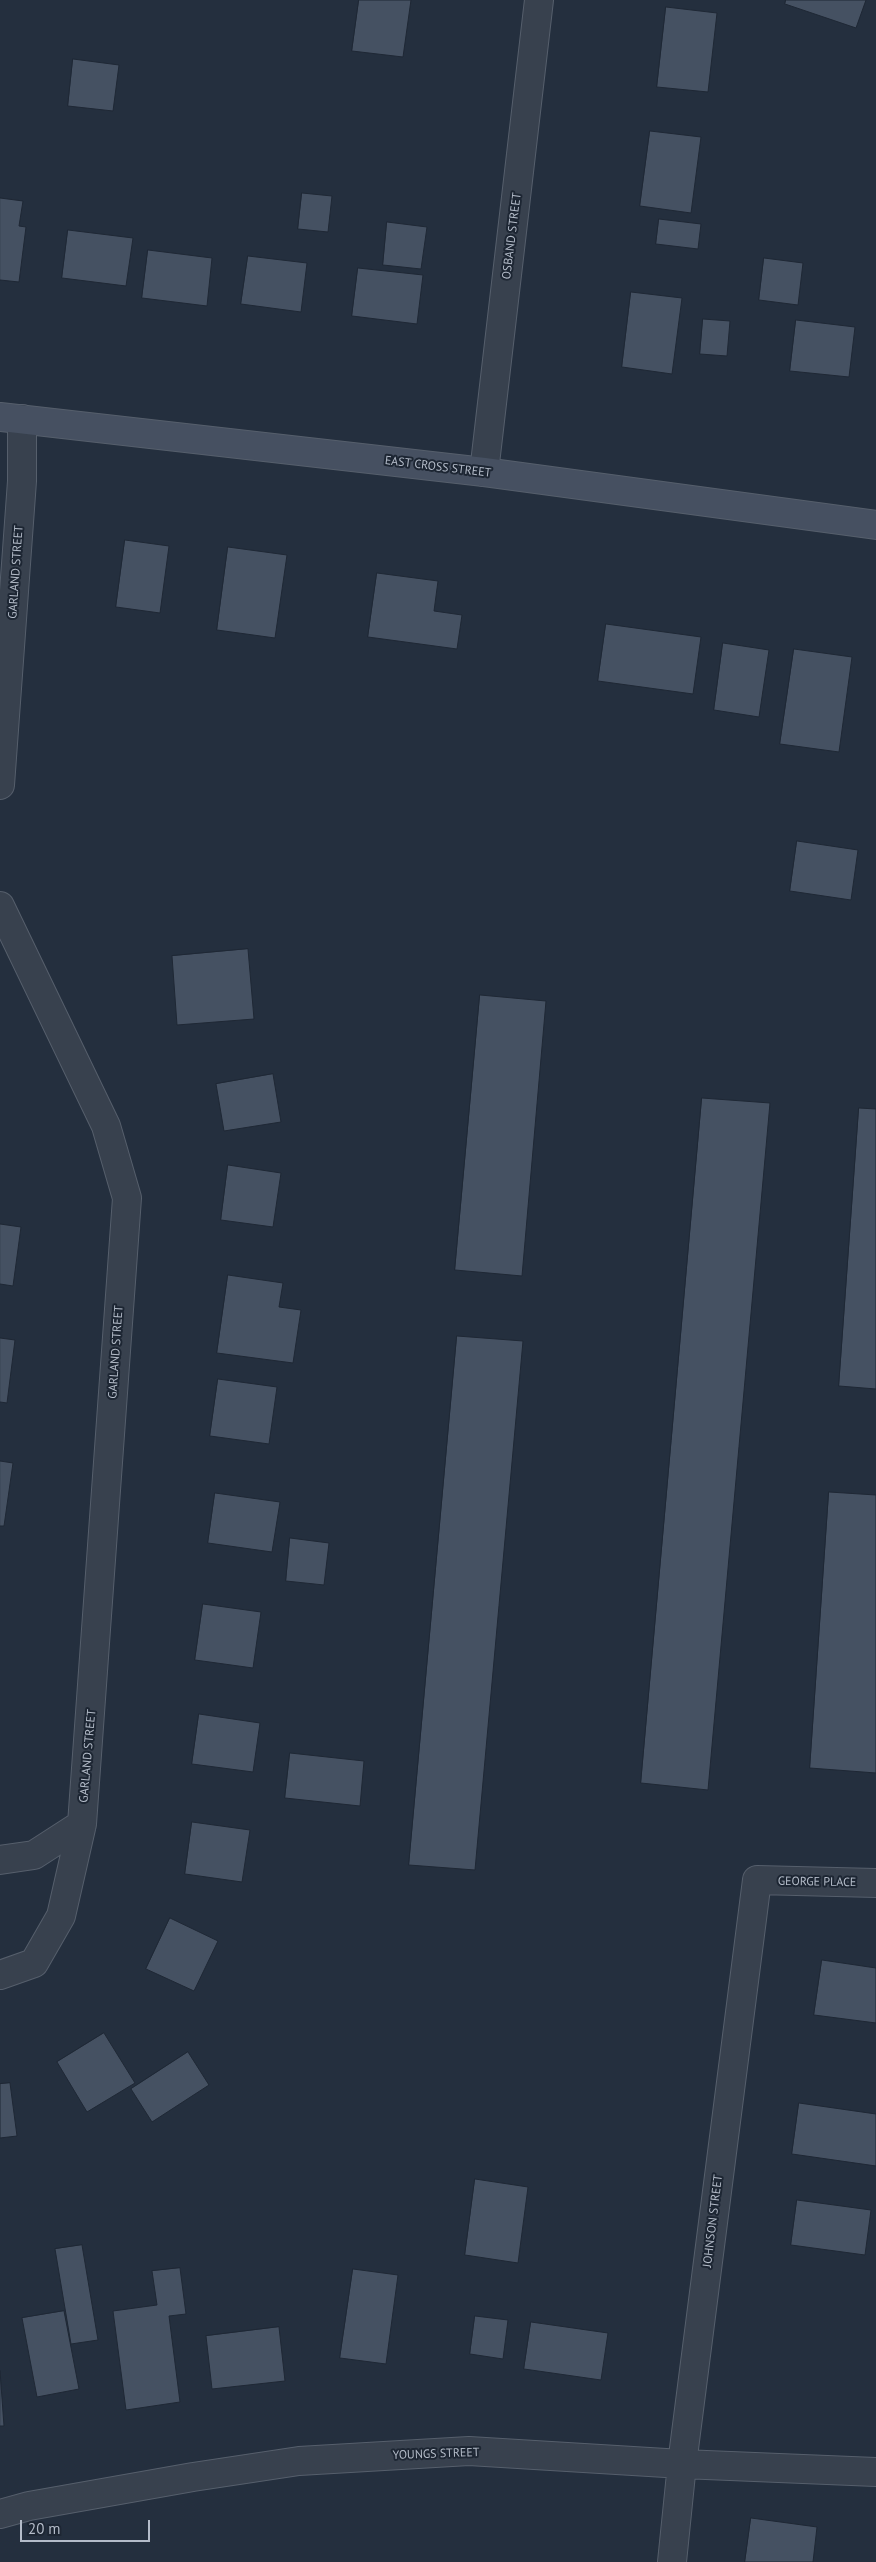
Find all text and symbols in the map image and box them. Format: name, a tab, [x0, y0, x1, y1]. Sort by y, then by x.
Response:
street label: OSBAND STREET	[500, 192, 524, 280]
street label: EAST CROSS STREET	[384, 453, 492, 481]
street label: GARLAND STREET	[6, 525, 26, 619]
street label: GARLAND STREET	[106, 1305, 126, 1399]
street label: GARLAND STREET	[77, 1709, 99, 1803]
street label: GEORGE PLACE	[778, 1874, 856, 1890]
street label: JOHNSON STREET	[700, 2174, 726, 2268]
street label: YOUNGS STREET	[392, 2445, 480, 2463]
scale bar	[22, 2510, 152, 2542]
text: 20 m	[28, 2519, 61, 2538]

